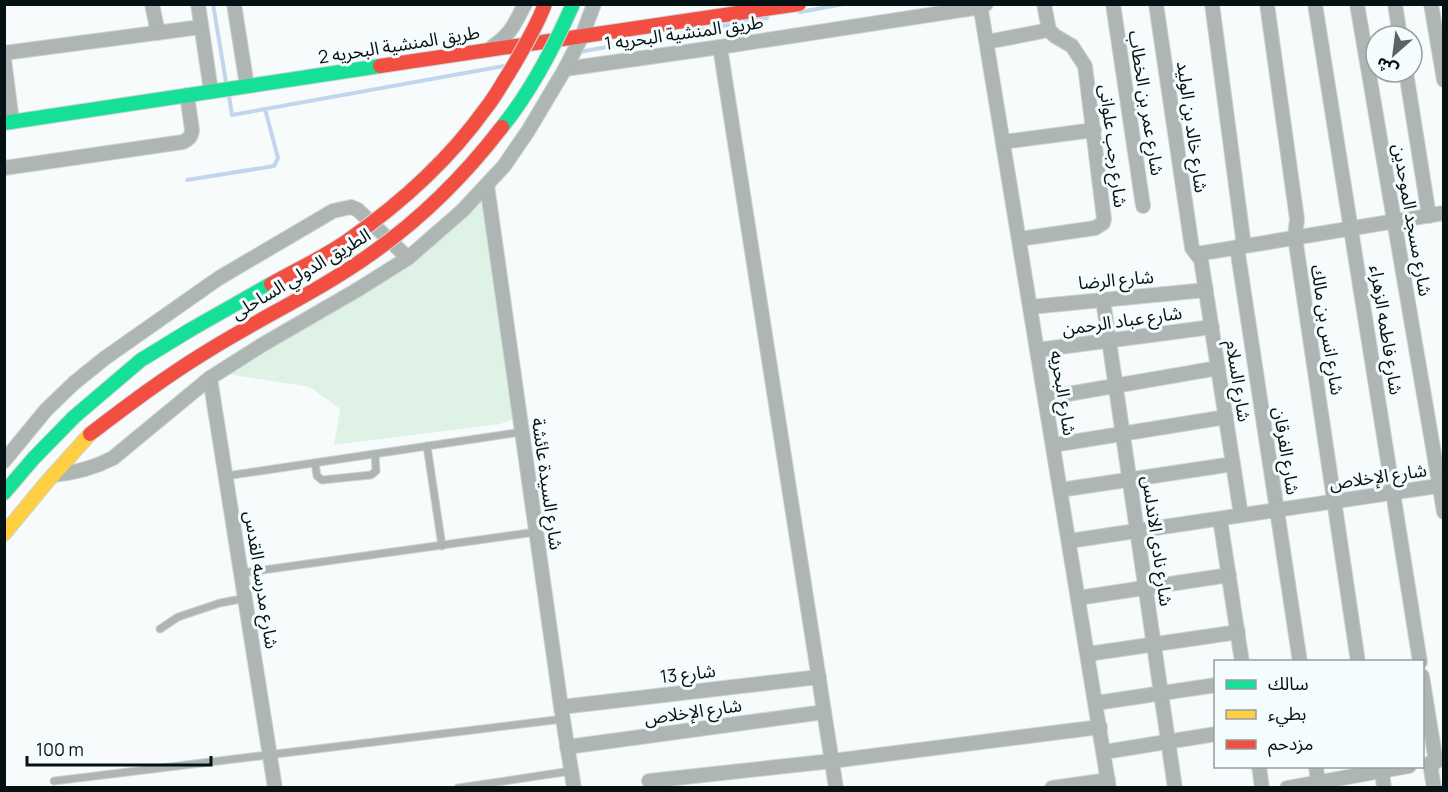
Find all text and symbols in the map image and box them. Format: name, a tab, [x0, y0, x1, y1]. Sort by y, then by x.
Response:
street label: طريق المنشية البحريه 1	[603, 9, 765, 55]
street label: طريق المنشية البحريه 2	[316, 19, 481, 69]
north arrow	[1364, 24, 1424, 84]
street label: شارع عمر بن الخطاب	[1121, 28, 1170, 178]
text: ش	[1372, 52, 1402, 82]
street label: شارع خالد بن الوليد	[1169, 60, 1214, 194]
street label: شارع رجب علوانى	[1092, 83, 1133, 209]
street label: شارع مسجد الموحدين	[1385, 142, 1438, 299]
street label: الطريق الدولي الساحلى	[226, 222, 376, 326]
street label: شارع انس بن مالك	[1303, 263, 1350, 397]
street label: شارع فاطمه الزهراء	[1362, 263, 1409, 397]
street label: شارع الرضا	[1077, 264, 1155, 297]
street label: شارع عباد الرحمن	[1060, 300, 1184, 343]
street label: شارع السلام	[1218, 338, 1257, 424]
street label: شارع البحريه	[1042, 348, 1083, 438]
street label: شارع الفرقان	[1265, 405, 1306, 497]
street label: شارع السيدة عائشة	[524, 416, 569, 552]
street label: شارع الإخلاص	[1327, 457, 1429, 498]
street label: شارع نادى الاندلس	[1134, 474, 1179, 608]
street label: شارع مدرسه القدس	[236, 509, 285, 651]
street label: شارع 13	[659, 658, 717, 691]
legend	[1214, 660, 1424, 768]
text: سالك	[1268, 671, 1309, 695]
street label: شارع الإخلاص	[642, 692, 744, 733]
text: بطيء	[1268, 701, 1306, 727]
scale bar	[27, 729, 212, 767]
text: مزدحم	[1268, 731, 1313, 757]
text: 100 m	[36, 737, 84, 761]

